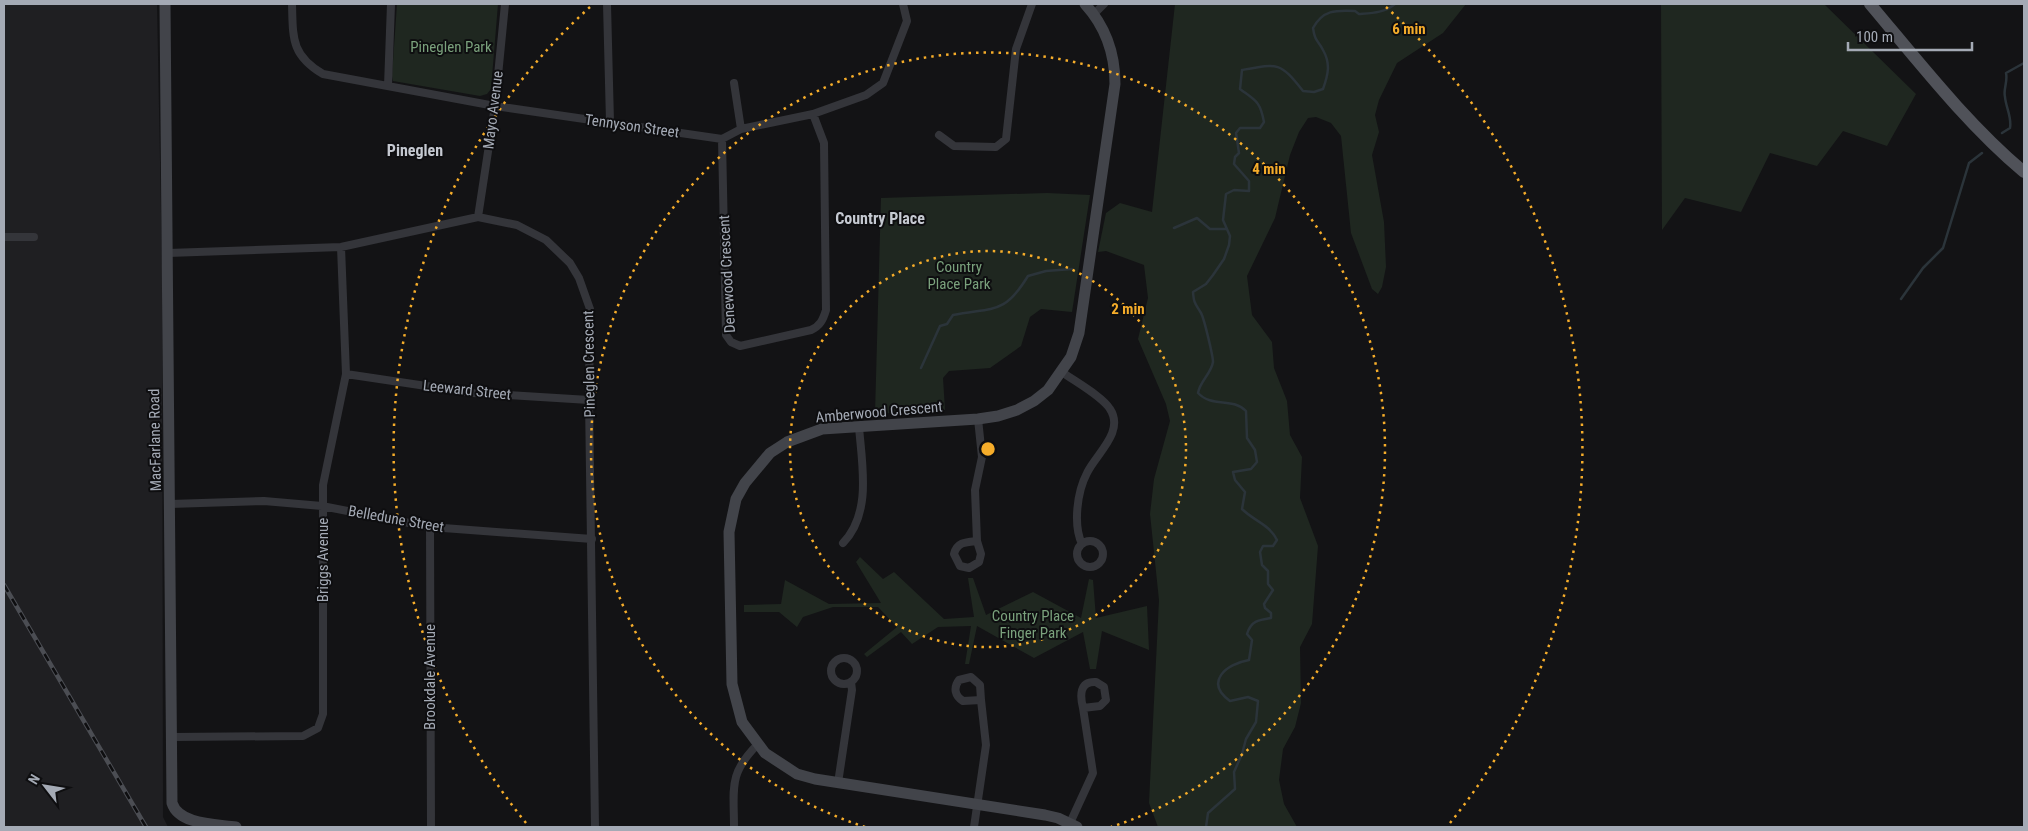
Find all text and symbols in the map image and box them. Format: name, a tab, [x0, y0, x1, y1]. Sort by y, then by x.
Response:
text: 6 min	[1392, 20, 1426, 38]
scale bar	[1848, 20, 1972, 52]
text: 100 m	[1856, 28, 1893, 46]
park label: Pineglen Park	[410, 38, 492, 56]
street label: Mayo Avenue	[479, 70, 507, 150]
street label: Tennyson Street	[584, 110, 680, 142]
district label: Pineglen	[387, 141, 443, 160]
text: 4 min	[1252, 160, 1286, 178]
district label: Country Place	[835, 209, 925, 228]
street label: Denewood Crescent	[715, 215, 739, 333]
park label: Country Place Park	[927, 258, 991, 293]
text: 2 min	[1111, 300, 1145, 318]
street label: Pineglen Crescent	[579, 310, 599, 418]
street label: Leeward Street	[422, 376, 512, 404]
street label: MacFarlane Road	[145, 389, 165, 491]
street label: Amberwood Crescent	[815, 397, 943, 427]
centre of rings	[979, 440, 997, 458]
street label: Belledune Street	[347, 502, 445, 536]
street label: Briggs Avenue	[314, 518, 332, 602]
park label: Country Place Finger Park	[992, 607, 1074, 642]
street label: Brookdale Avenue	[421, 624, 439, 730]
north arrow	[20, 761, 70, 811]
text: N	[25, 772, 43, 787]

